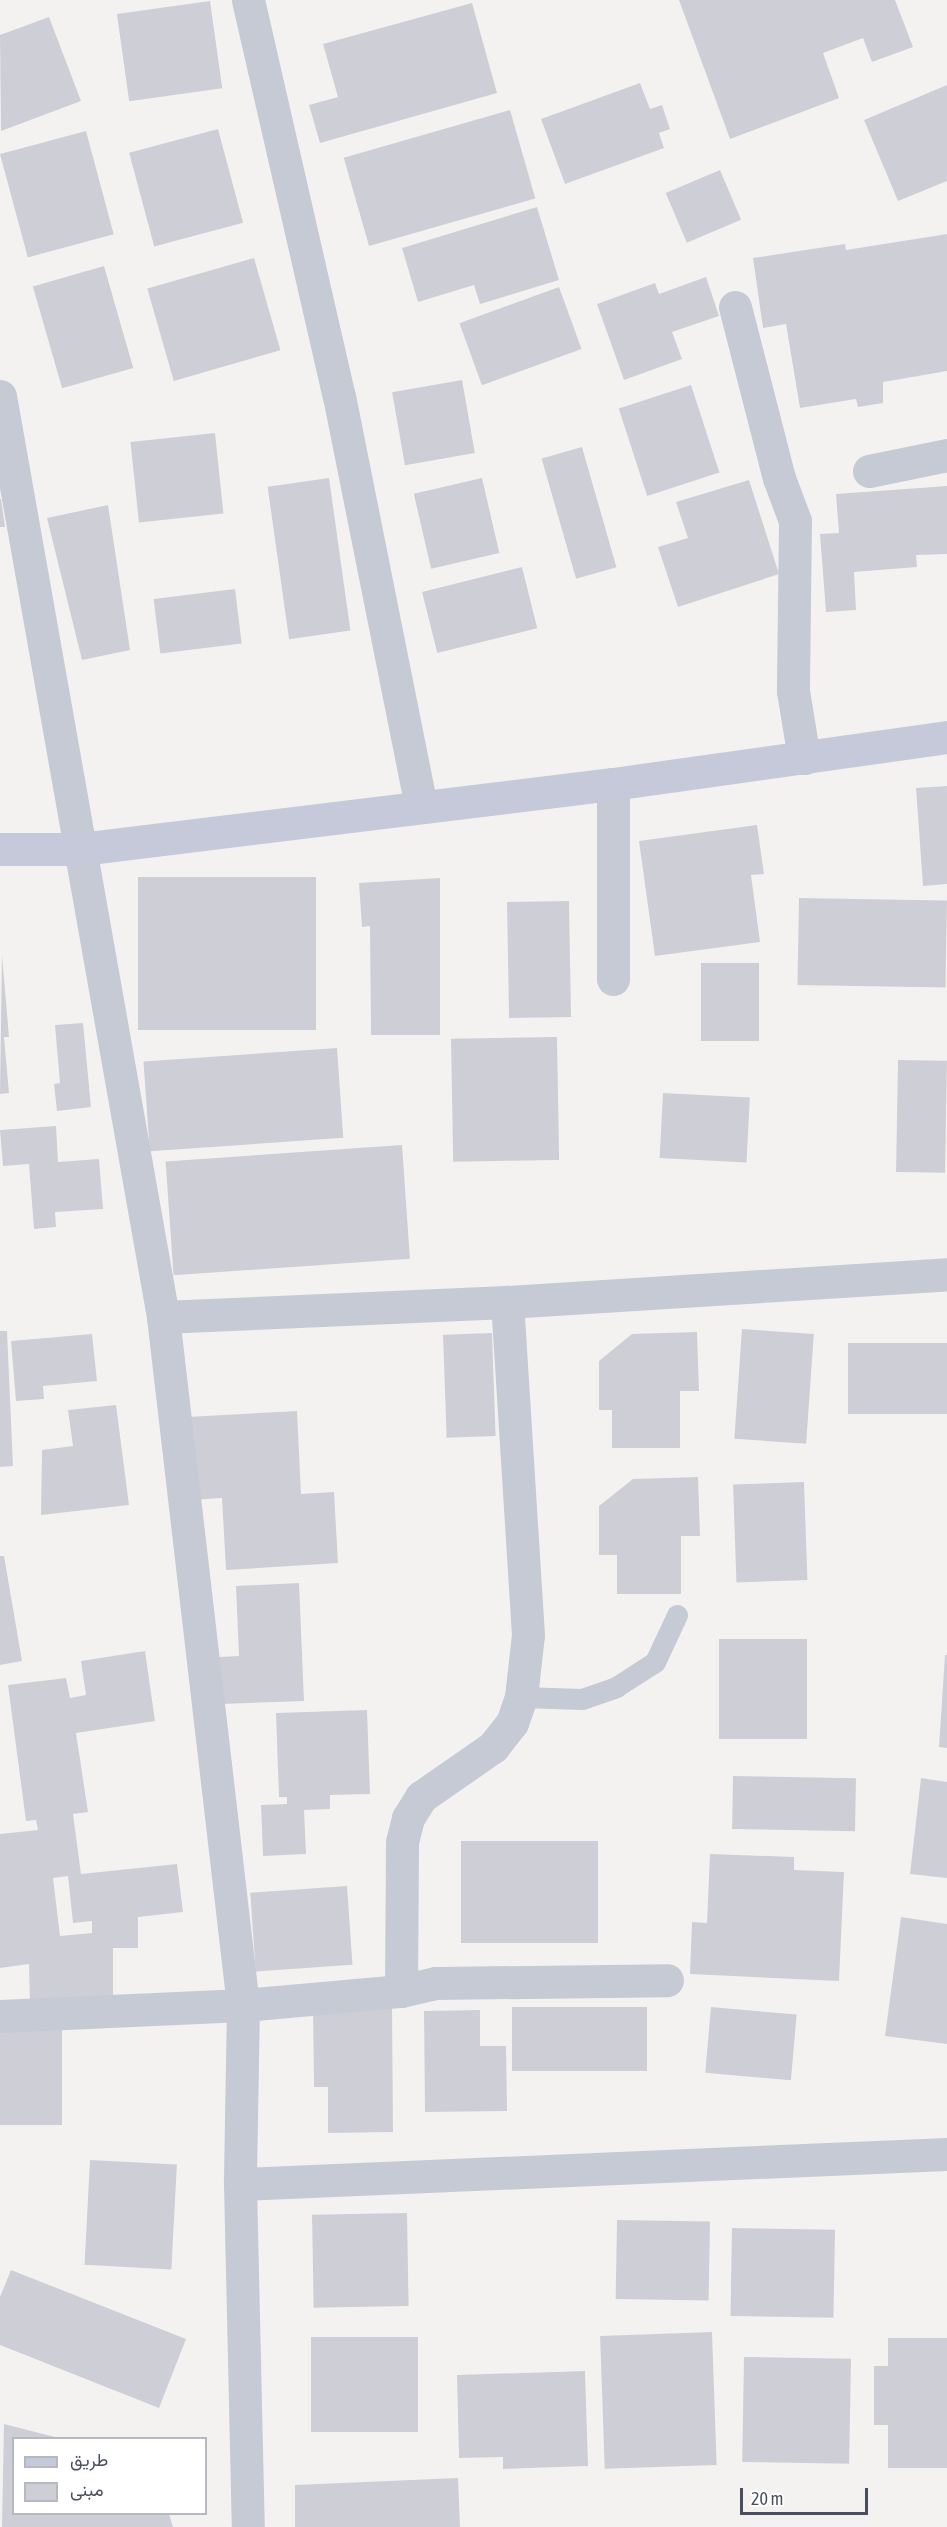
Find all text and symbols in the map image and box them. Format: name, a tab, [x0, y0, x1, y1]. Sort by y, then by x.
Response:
legend	[12, 2437, 207, 2515]
text: طريق	[70, 2449, 108, 2470]
scale bar	[743, 2476, 870, 2514]
text: مبنى	[70, 2479, 104, 2500]
text: 20 m	[751, 2488, 783, 2509]

